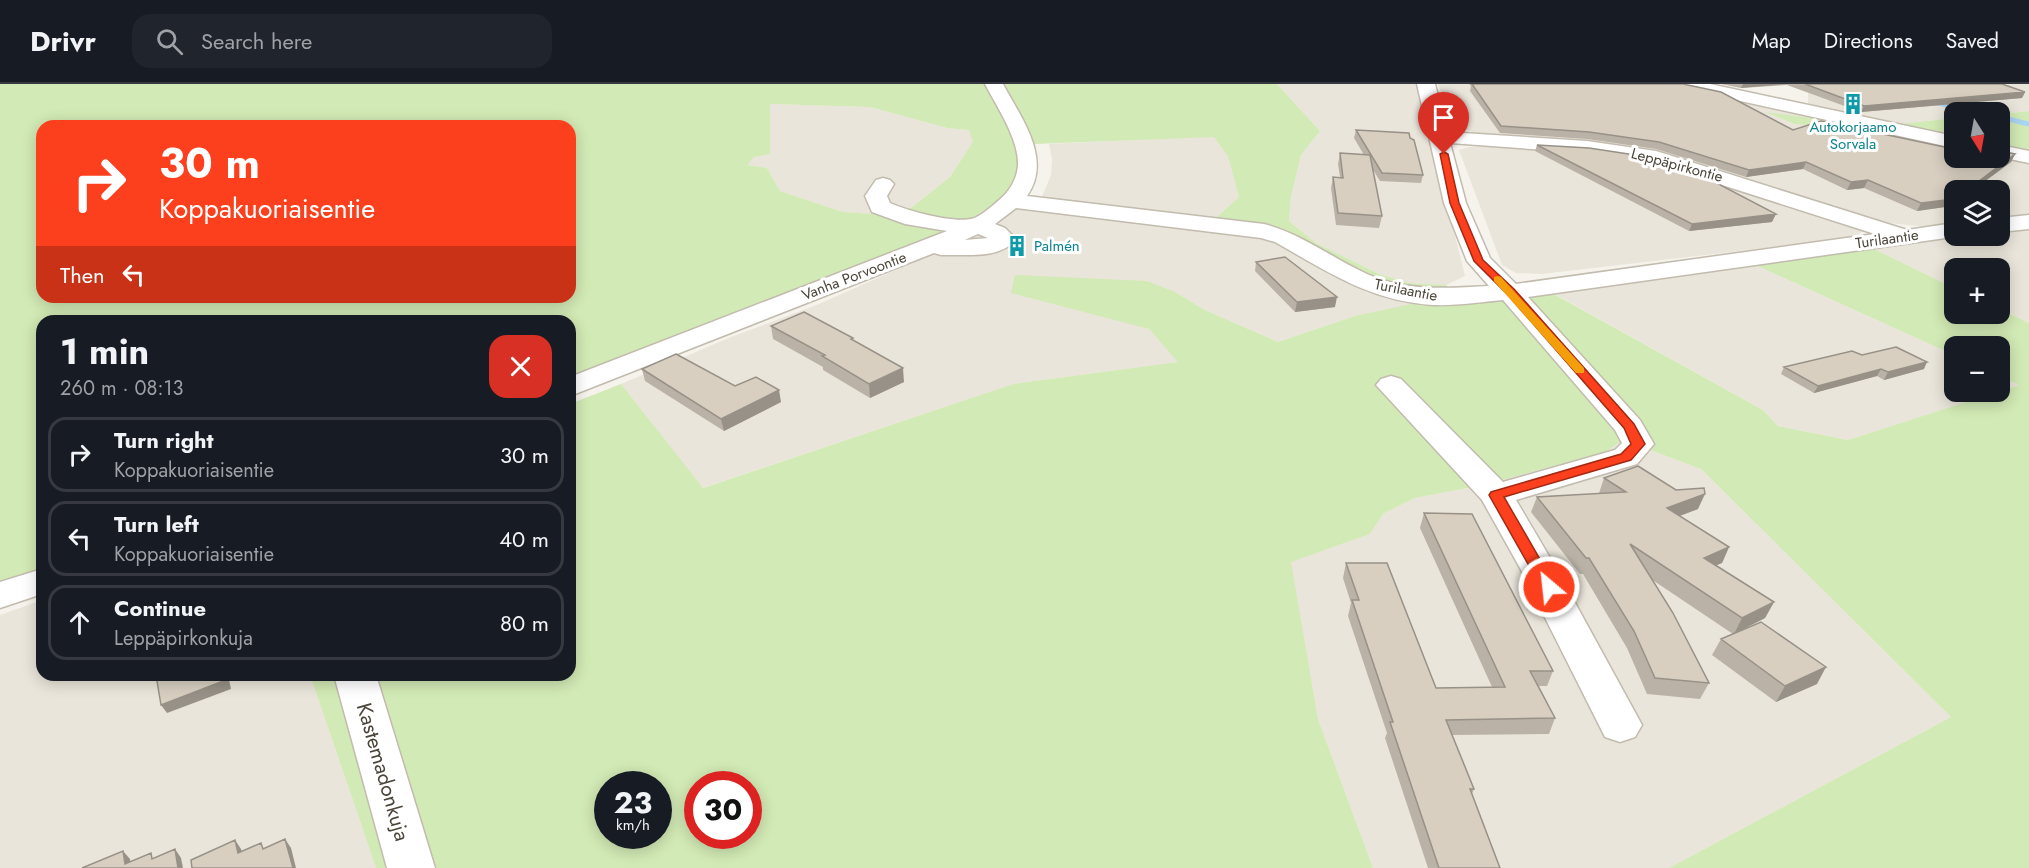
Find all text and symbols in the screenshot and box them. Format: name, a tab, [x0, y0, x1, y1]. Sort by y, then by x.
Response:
search box	[132, 14, 552, 68]
text: Drivr	[30, 21, 96, 62]
icon: search	[153, 25, 186, 58]
text: Search here	[201, 25, 312, 57]
text: Map	[1752, 26, 1791, 56]
text: Directions	[1824, 26, 1913, 56]
text: Saved	[1946, 26, 1999, 56]
pin	[1418, 92, 1469, 154]
building icon: Autokorjaamo Sorvala	[1841, 92, 1865, 116]
icon: arrive	[1427, 101, 1460, 134]
north arrow	[1944, 102, 2010, 168]
map controls	[1944, 102, 2010, 402]
place label: Autokorjaamo Sorvala	[1809, 116, 1897, 155]
text: 30 m	[159, 133, 260, 194]
street label: Leppäpirkontie	[1629, 142, 1726, 188]
icon: right	[60, 144, 138, 222]
button: layers	[1944, 180, 2010, 246]
text: Koppakuoriaisentie	[159, 189, 375, 228]
street label: Turilaantie	[1854, 224, 1920, 254]
building icon: Palmén	[1005, 234, 1029, 258]
place label: Palmén	[1034, 235, 1080, 257]
street label: Vanha Porvoontie	[798, 246, 910, 306]
icon: left	[117, 258, 150, 291]
button: +	[1944, 258, 2010, 324]
text: Then	[60, 259, 105, 291]
street label: Turilaantie	[1373, 273, 1440, 307]
text: 1 min	[60, 325, 149, 377]
button: close	[489, 335, 552, 398]
button: −	[1944, 336, 2010, 402]
text: 260 m · 08:13	[60, 374, 183, 403]
text: Turn right	[114, 424, 214, 456]
icon: right	[63, 438, 96, 471]
text: 30 m	[500, 439, 549, 471]
text: Koppakuoriaisentie	[114, 456, 274, 485]
text: Turn left	[114, 508, 199, 540]
icon: left	[63, 522, 96, 555]
text: 40 m	[499, 523, 549, 555]
text: Koppakuoriaisentie	[114, 540, 274, 569]
position arrow	[1517, 555, 1581, 619]
text: Continue	[114, 592, 206, 624]
icon: ahead	[63, 606, 96, 639]
text: 80 m	[500, 607, 549, 639]
text: Leppäpirkonkuja	[114, 624, 253, 653]
street label: Kastemadonkuja	[349, 699, 417, 845]
speed limit sign: 30	[684, 771, 762, 849]
text: 23	[614, 781, 652, 824]
text: km/h	[616, 814, 650, 836]

